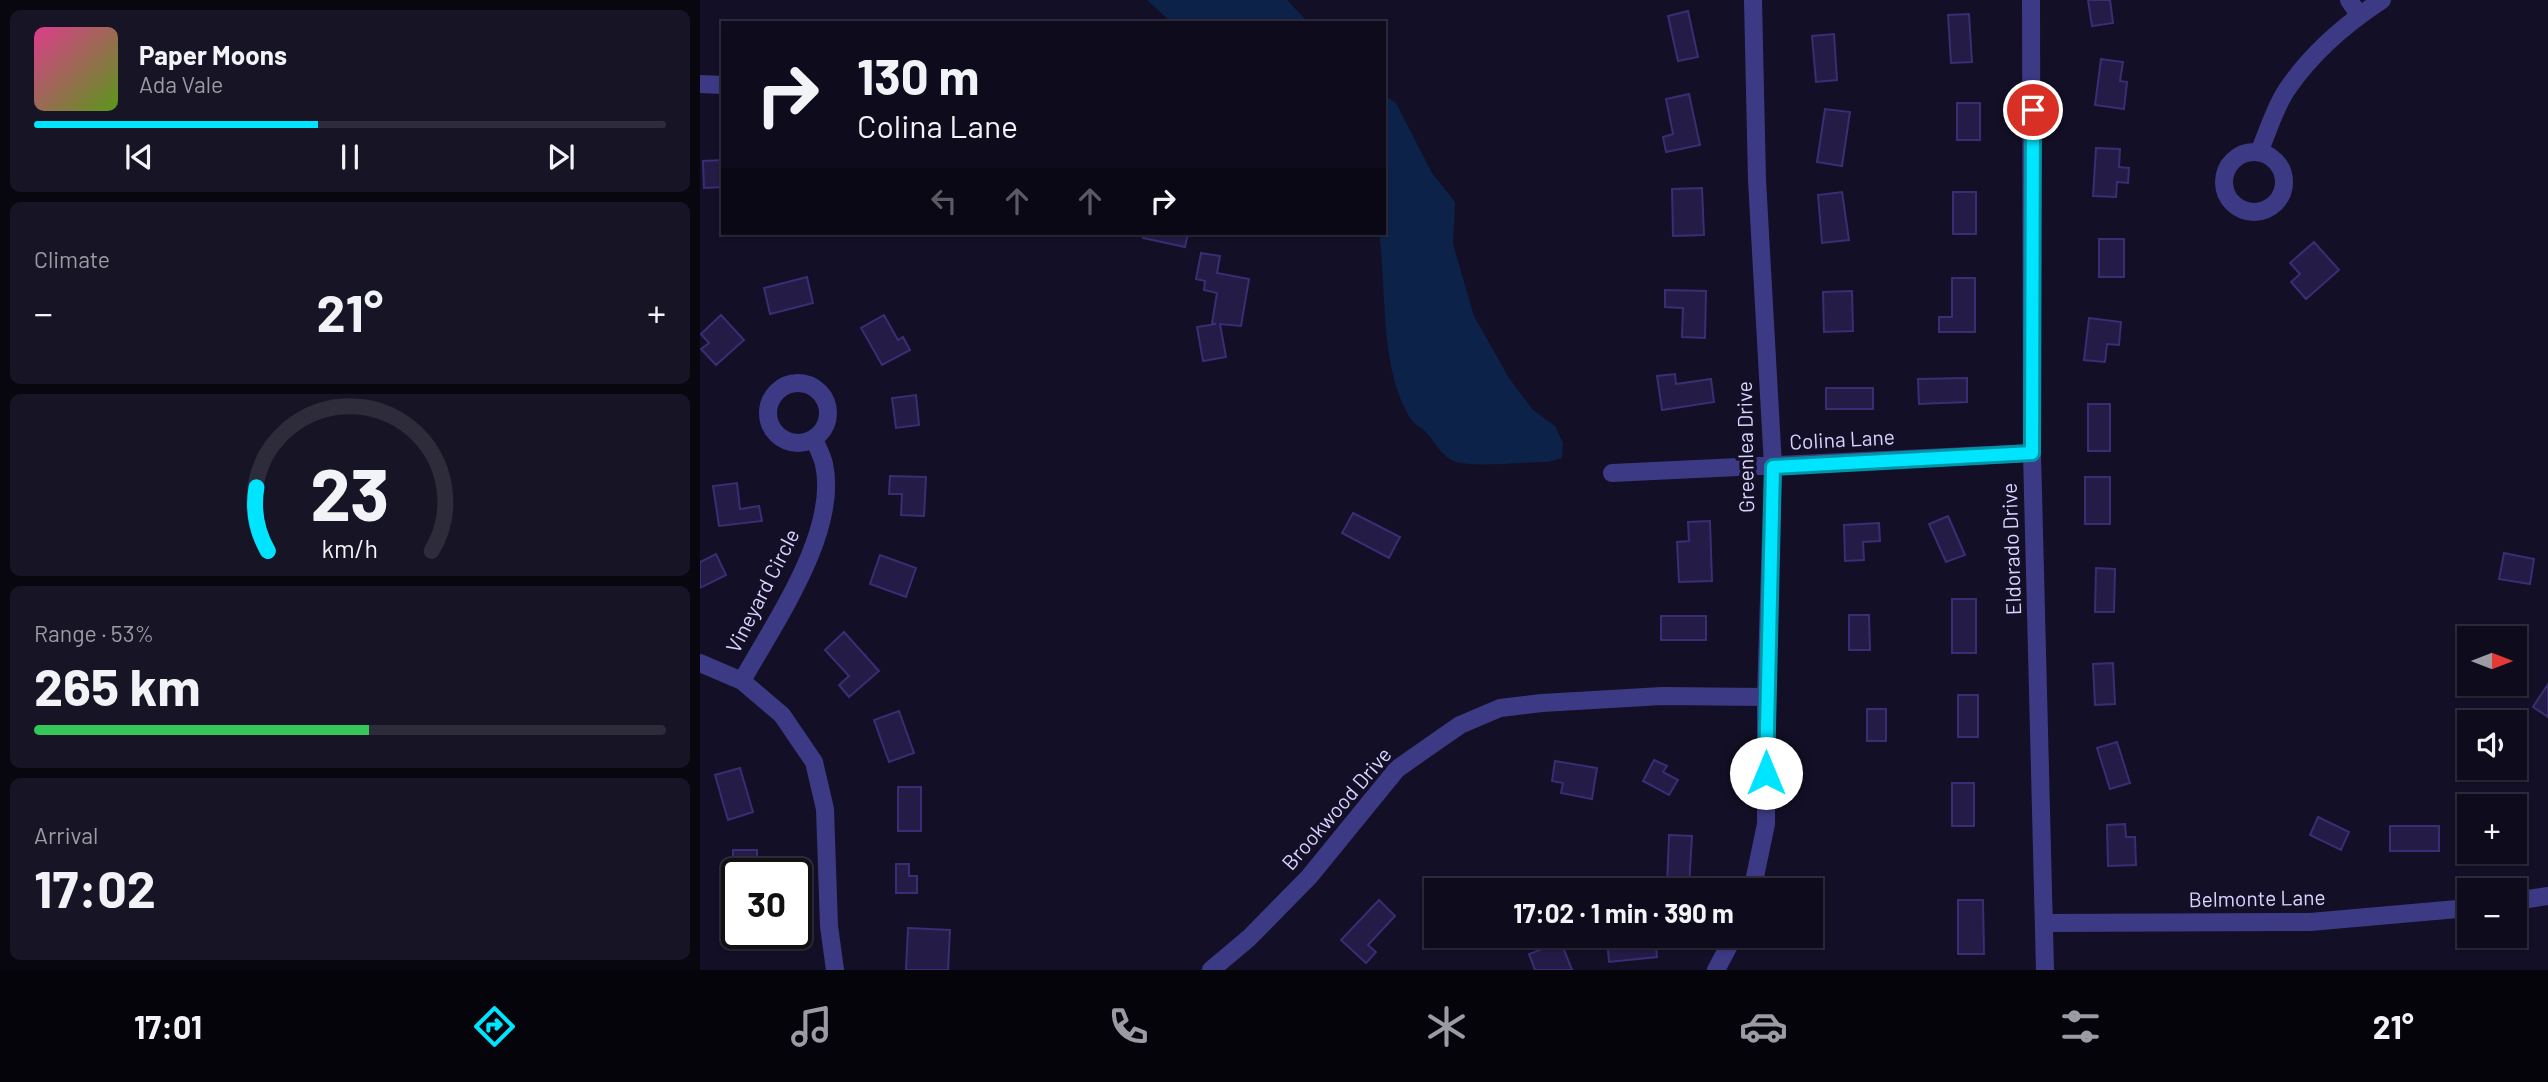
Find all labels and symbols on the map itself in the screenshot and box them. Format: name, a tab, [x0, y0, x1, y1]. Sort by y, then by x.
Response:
pin	[2003, 80, 2063, 140]
street label: Greenlea Drive	[1731, 381, 1758, 513]
street label: Colina Lane	[1789, 423, 1895, 454]
street label: Eldorado Drive	[1996, 482, 2025, 616]
street label: Vineyard Circle	[720, 524, 804, 656]
north arrow	[2457, 626, 2527, 696]
position arrow	[1729, 736, 1803, 810]
street label: Brookwood Drive	[1276, 742, 1396, 874]
speed limit sign: 30	[721, 858, 812, 949]
street label: Belmonte Lane	[2188, 884, 2326, 911]

